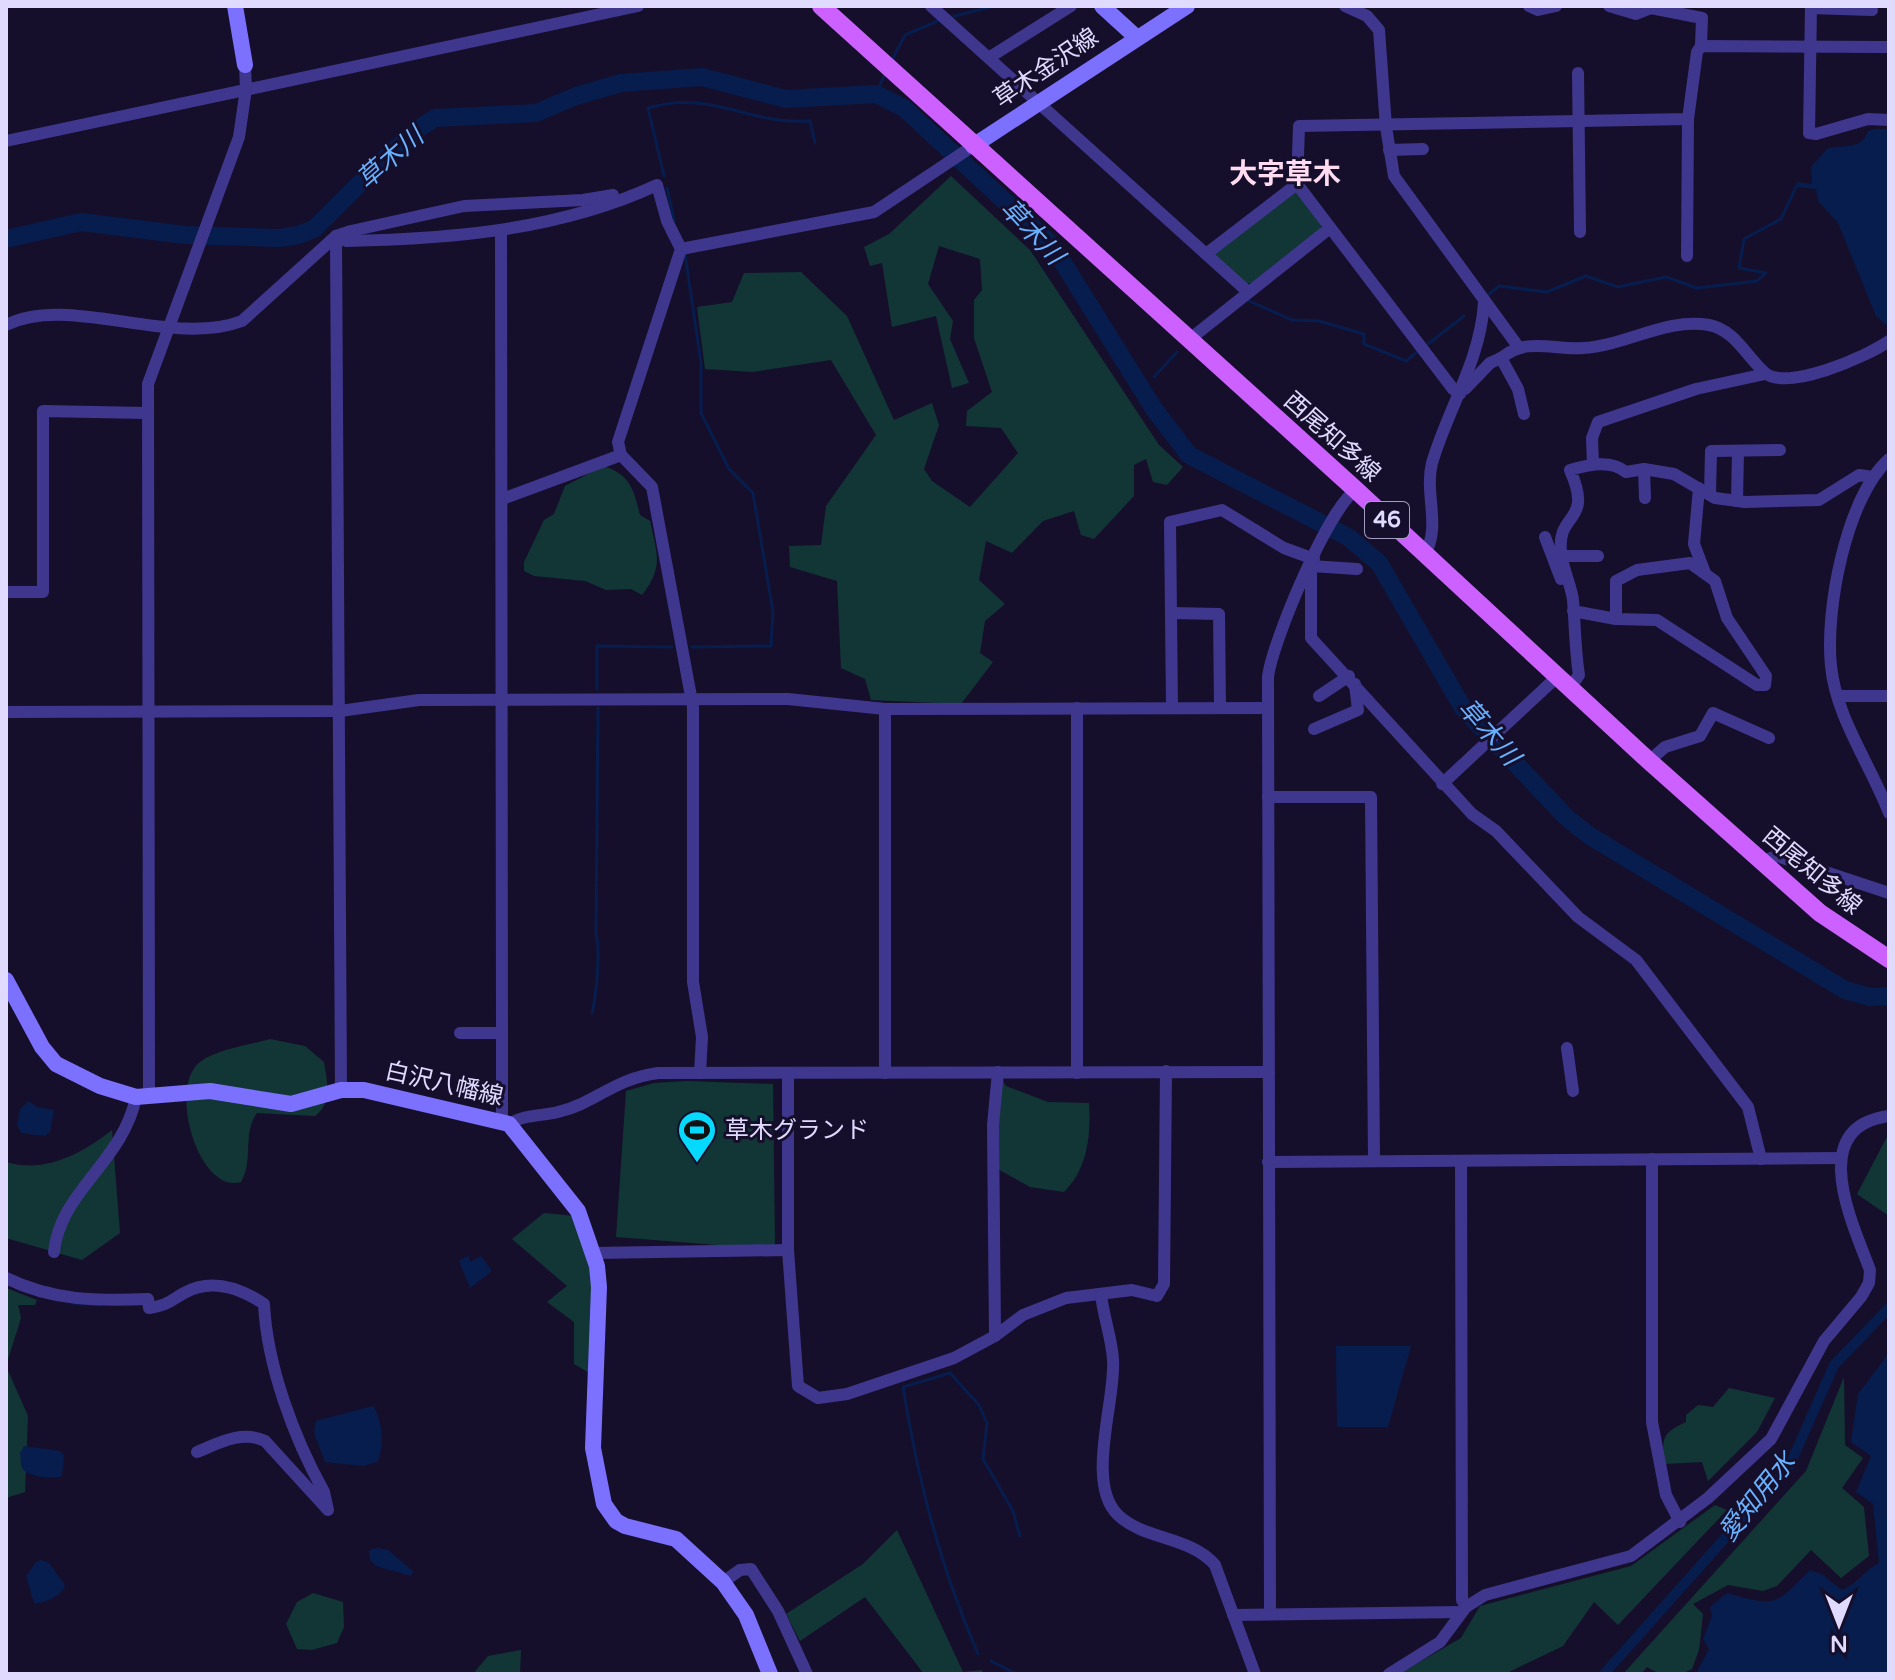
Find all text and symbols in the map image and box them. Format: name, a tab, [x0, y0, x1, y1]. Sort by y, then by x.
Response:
street label: 草木金沢線	[988, 22, 1104, 114]
water label: 草木川	[350, 119, 432, 195]
district label: 大字草木	[1229, 157, 1341, 191]
water label: 草木川	[994, 193, 1072, 273]
street label: 西尾知多線	[1278, 386, 1386, 488]
road number: 46	[1365, 502, 1409, 538]
water label: 草木川	[1452, 692, 1528, 774]
street label: 西尾知多線	[1757, 821, 1867, 921]
street label: 白沢八幡線	[382, 1056, 506, 1112]
sports icon: 草木グランド	[676, 1109, 718, 1164]
place label: 草木グランド	[725, 1116, 869, 1145]
water label: 愛知用水	[1712, 1445, 1804, 1547]
north arrow	[1799, 1584, 1879, 1664]
text: N	[1830, 1630, 1848, 1656]

